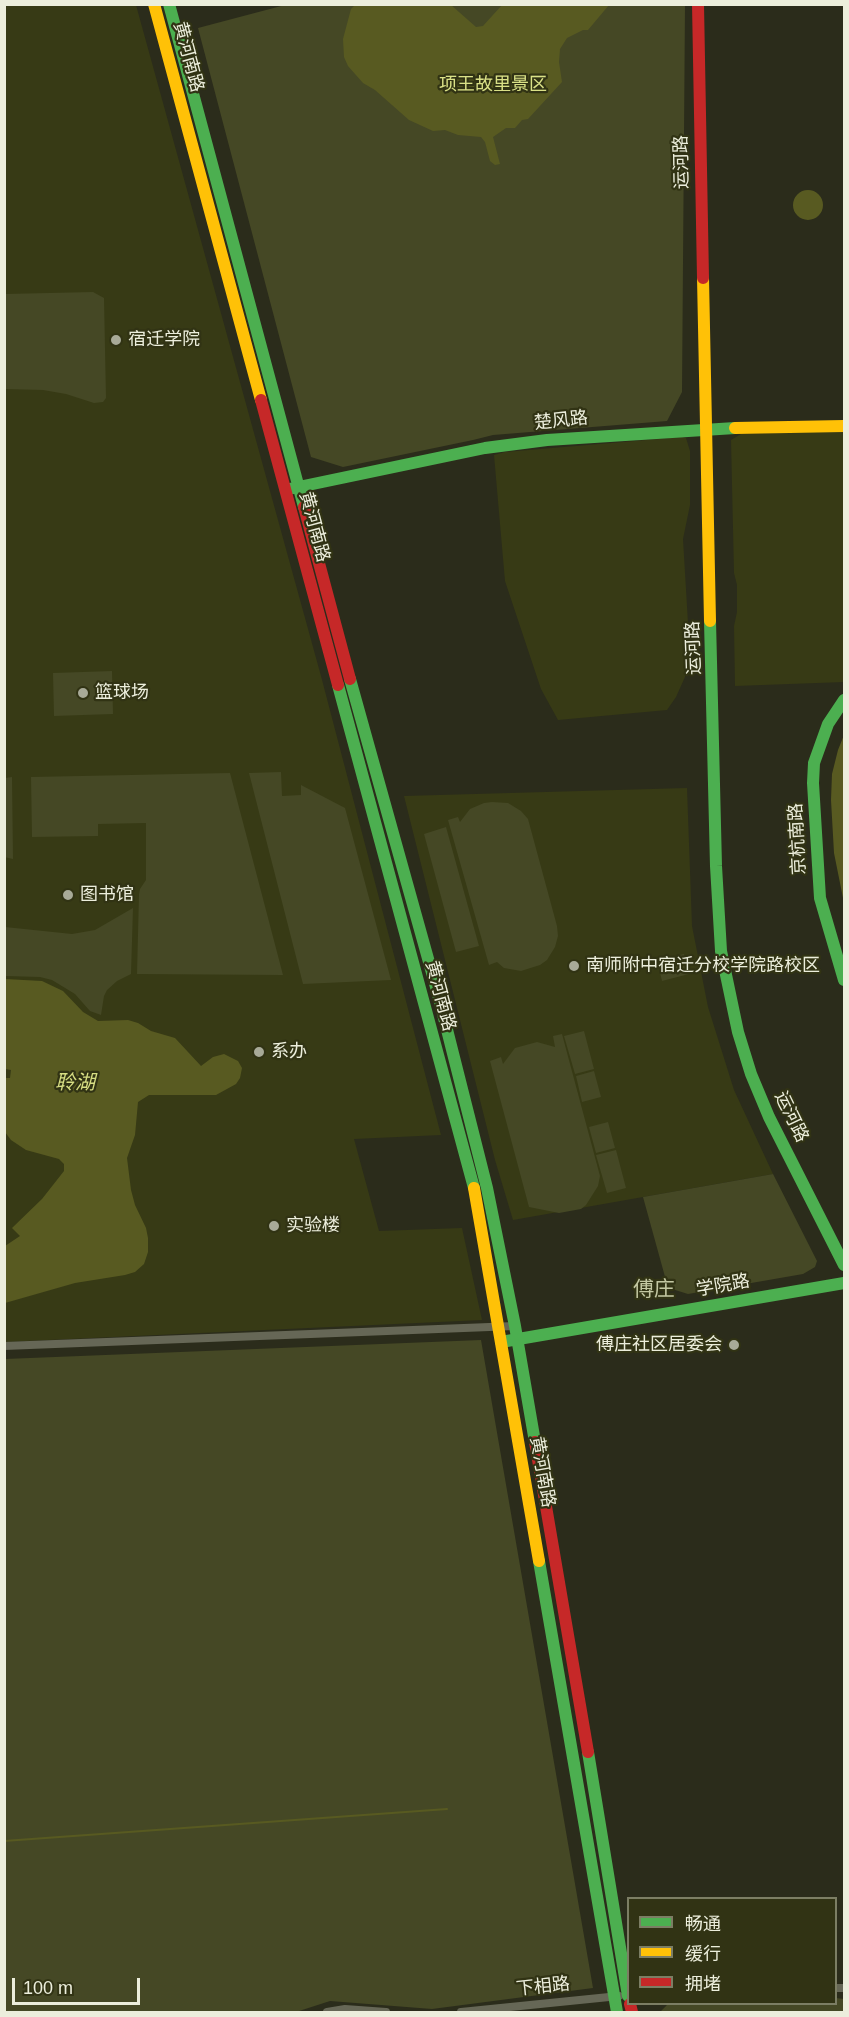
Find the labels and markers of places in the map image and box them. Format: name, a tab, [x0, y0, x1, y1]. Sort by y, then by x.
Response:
place label: 宿迁学院	[128, 329, 200, 351]
marker: 宿迁学院	[109, 333, 123, 347]
place label: 篮球场	[95, 682, 149, 704]
marker: 篮球场	[76, 686, 90, 700]
place label: 图书馆	[80, 884, 134, 906]
marker: 图书馆	[61, 888, 75, 902]
place label: 南师附中宿迁分校学院路校区	[586, 955, 820, 977]
marker: 南师附中宿迁分校学院路校区	[567, 959, 581, 973]
place label: 系办	[271, 1041, 307, 1063]
marker: 系办	[252, 1045, 266, 1059]
place label: 实验楼	[286, 1215, 340, 1237]
marker: 实验楼	[267, 1219, 281, 1233]
place label: 傅庄社区居委会	[596, 1334, 722, 1356]
marker: 傅庄社区居委会	[727, 1338, 741, 1352]

